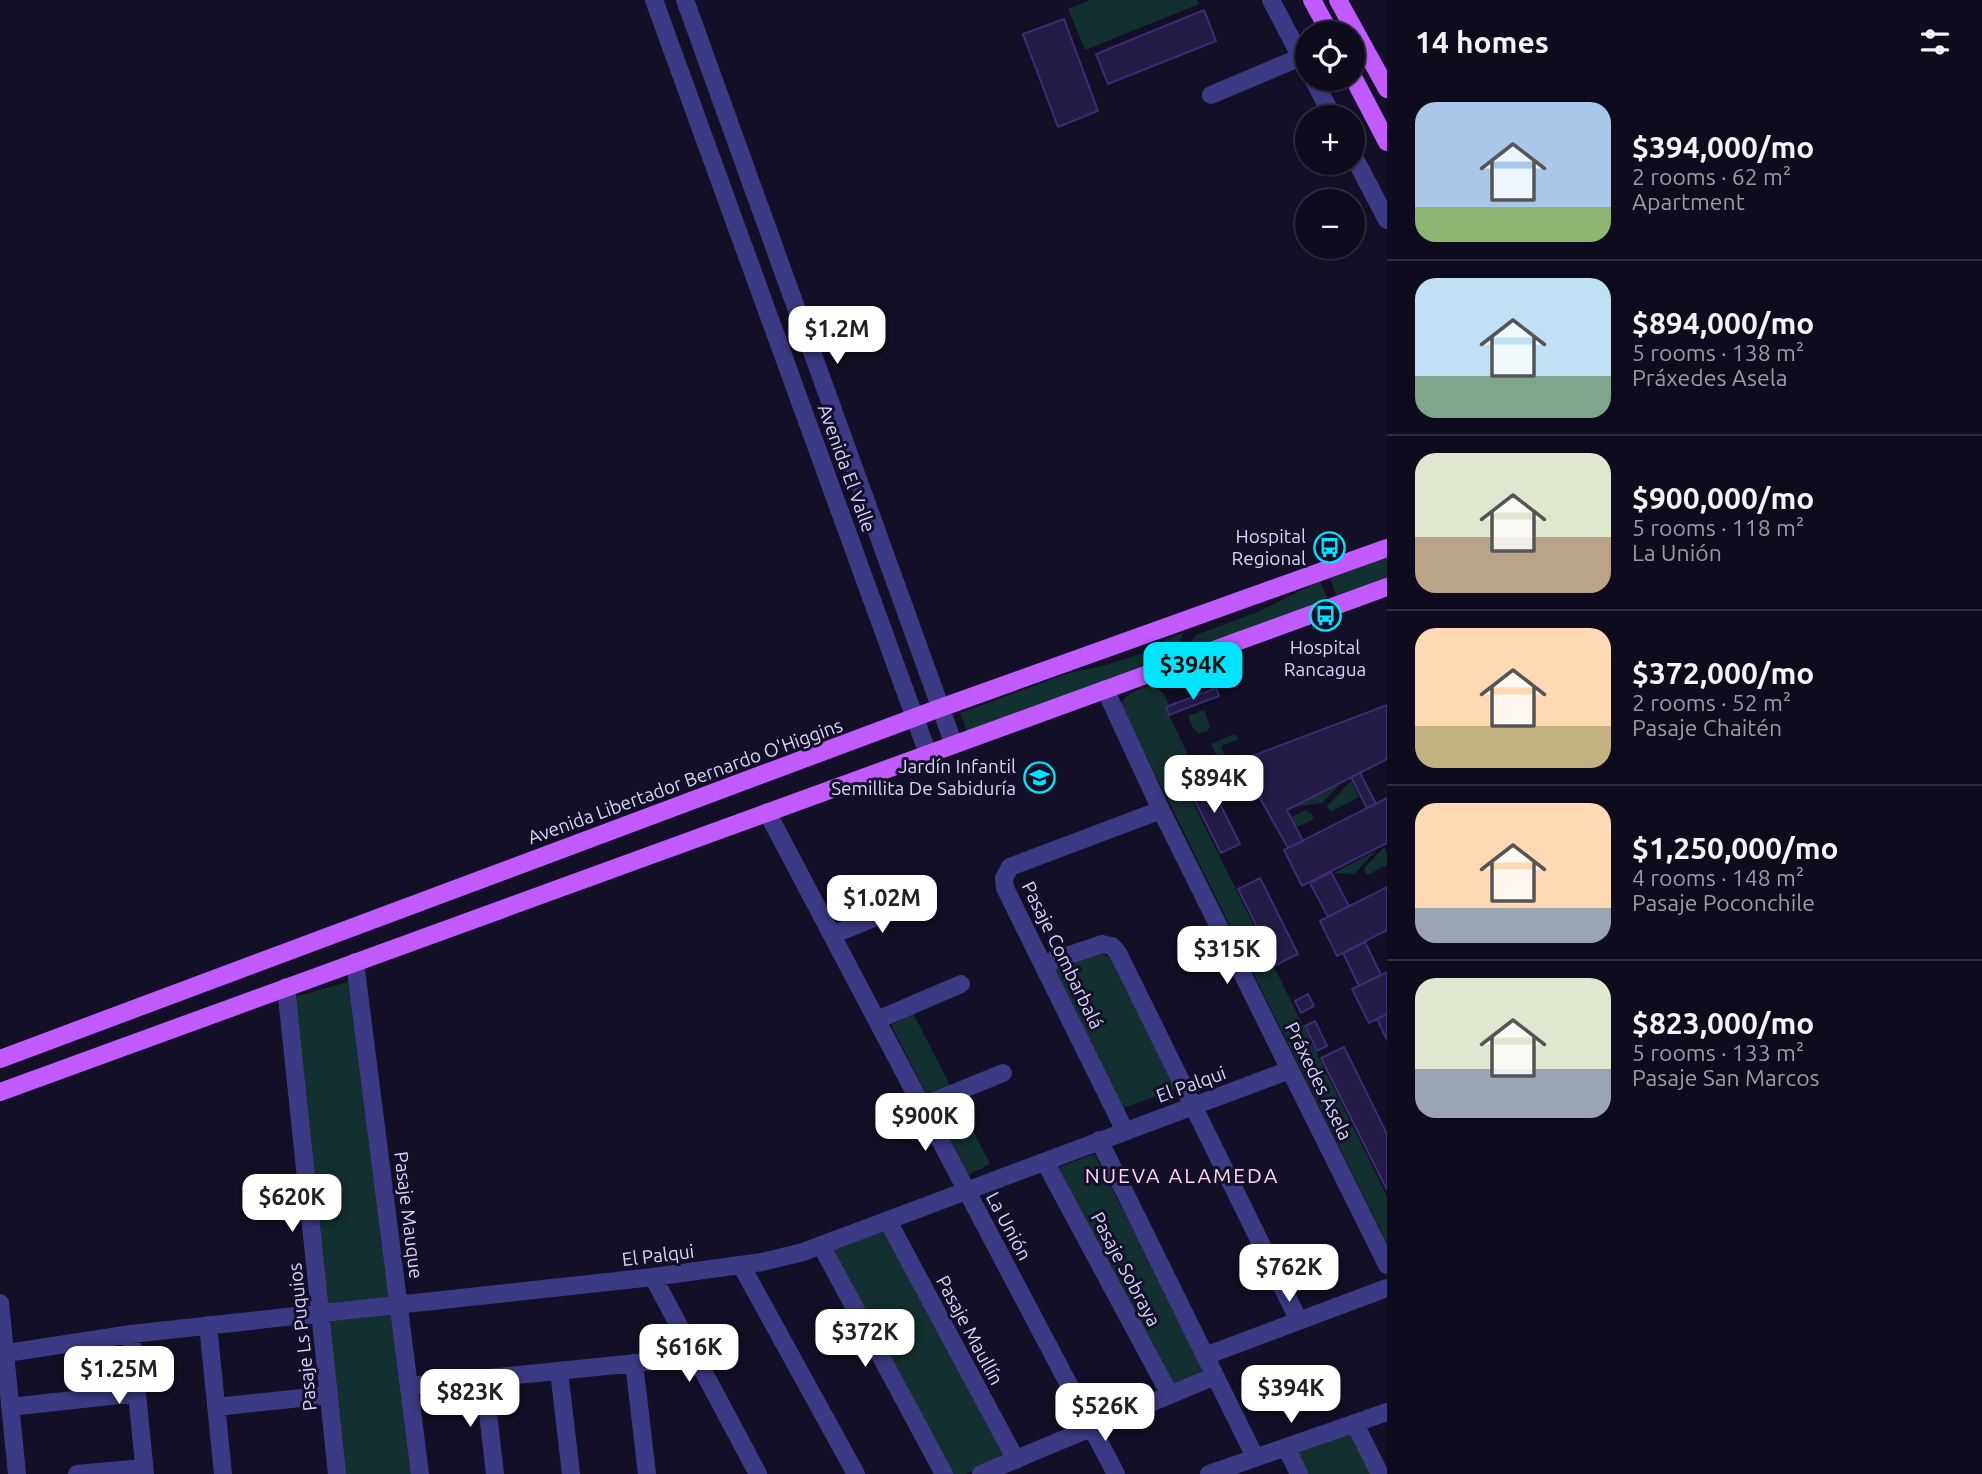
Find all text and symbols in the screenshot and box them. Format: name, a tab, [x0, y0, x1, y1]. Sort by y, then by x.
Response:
map controls	[1295, 21, 1365, 259]
button: locate	[1295, 21, 1365, 91]
icon: filters	[1916, 23, 1954, 61]
text: 14 homes	[1415, 25, 1549, 59]
button: +	[1295, 105, 1365, 175]
icon: home	[1471, 130, 1555, 214]
text: $394,000/mo	[1632, 130, 1814, 164]
text: 2 rooms · 62 m²	[1632, 164, 1791, 189]
button: −	[1295, 189, 1365, 259]
text: Apartment	[1632, 189, 1745, 214]
pin: $1.2M	[788, 306, 886, 366]
icon: home	[1471, 306, 1555, 390]
text: $894,000/mo	[1632, 306, 1814, 340]
text: $1.2M	[804, 316, 870, 341]
text: 5 rooms · 138 m²	[1632, 340, 1804, 365]
text: Práxedes Asela	[1632, 365, 1788, 390]
street label: Avenida El Valle	[814, 401, 880, 535]
icon: home	[1471, 481, 1555, 565]
text: $900,000/mo	[1632, 481, 1814, 515]
text: 5 rooms · 118 m²	[1632, 515, 1804, 540]
place label: Hospital Regional	[1231, 525, 1306, 569]
bus stop icon: Hospital Regional	[1312, 530, 1346, 564]
text: La Unión	[1632, 540, 1722, 565]
bus stop icon: Hospital Rancagua	[1308, 599, 1342, 633]
place label: Hospital Rancagua	[1284, 636, 1366, 680]
pin: $394K	[1144, 642, 1242, 702]
text: $394K	[1159, 652, 1227, 677]
icon: home	[1471, 656, 1555, 740]
text: $372,000/mo	[1632, 656, 1814, 690]
text: 2 rooms · 52 m²	[1632, 690, 1791, 715]
street label: Avenida Libertador Bernardo O'Higgins	[525, 714, 845, 848]
text: Pasaje Chaitén	[1632, 715, 1782, 740]
place label: Jardín Infantil Semillita De Sabiduría	[831, 755, 1016, 799]
pin: $894K	[1165, 756, 1263, 815]
school or university icon: Jardín Infantil Semillita De Sabiduría	[1022, 760, 1056, 794]
text: $894K	[1180, 765, 1248, 790]
icon: home	[1471, 831, 1555, 915]
text: $1,250,000/mo	[1632, 831, 1839, 865]
text: 4 rooms · 148 m²	[1632, 865, 1804, 890]
pin: $1.02M	[825, 876, 939, 935]
street label: Pasaje Combarbalá	[1018, 878, 1108, 1032]
text: $1.02M	[843, 885, 921, 910]
text: Pasaje Poconchile	[1632, 890, 1815, 915]
pin: $315K	[1178, 926, 1276, 986]
text: $315K	[1193, 936, 1261, 961]
icon: home	[1471, 1006, 1555, 1090]
text: $823,000/mo	[1632, 1006, 1814, 1040]
street label: Práxedes Asela	[1281, 1018, 1357, 1144]
text: 5 rooms · 133 m²	[1632, 1040, 1804, 1065]
street label: El Palqui	[1153, 1061, 1229, 1107]
text: Pasaje San Marcos	[1632, 1065, 1820, 1090]
pin: $900K	[876, 1094, 974, 1153]
text: $900K	[891, 1103, 959, 1128]
street label: Pasaje Mauque	[390, 1150, 428, 1280]
district label: NUEVA ALAMEDA	[1085, 1163, 1279, 1187]
pin: $620K	[243, 1174, 341, 1234]
text: $620K	[258, 1184, 326, 1209]
street label: La Unión	[982, 1188, 1036, 1264]
street label: Pasaje Sobraya	[1087, 1208, 1165, 1330]
street label: El Palqui	[621, 1240, 695, 1270]
pin: $762K	[1240, 1244, 1338, 1304]
text: $762K	[1255, 1254, 1323, 1279]
street label: Pasaje Ls Puquios	[283, 1262, 321, 1412]
street label: Pasaje Maullín	[932, 1271, 1008, 1389]
pin: $372K	[816, 1310, 914, 1369]
text: $372K	[831, 1319, 899, 1344]
pin: $616K	[640, 1324, 738, 1384]
text: $616K	[655, 1334, 723, 1359]
pin: $1.25M	[62, 1346, 176, 1406]
text: $1.25M	[80, 1356, 158, 1381]
pin: $394K	[1242, 1366, 1340, 1425]
pin: $823K	[421, 1370, 519, 1429]
text: $394K	[1257, 1375, 1325, 1400]
text: $823K	[436, 1379, 504, 1404]
pin: $526K	[1056, 1384, 1154, 1443]
text: $526K	[1071, 1393, 1139, 1418]

